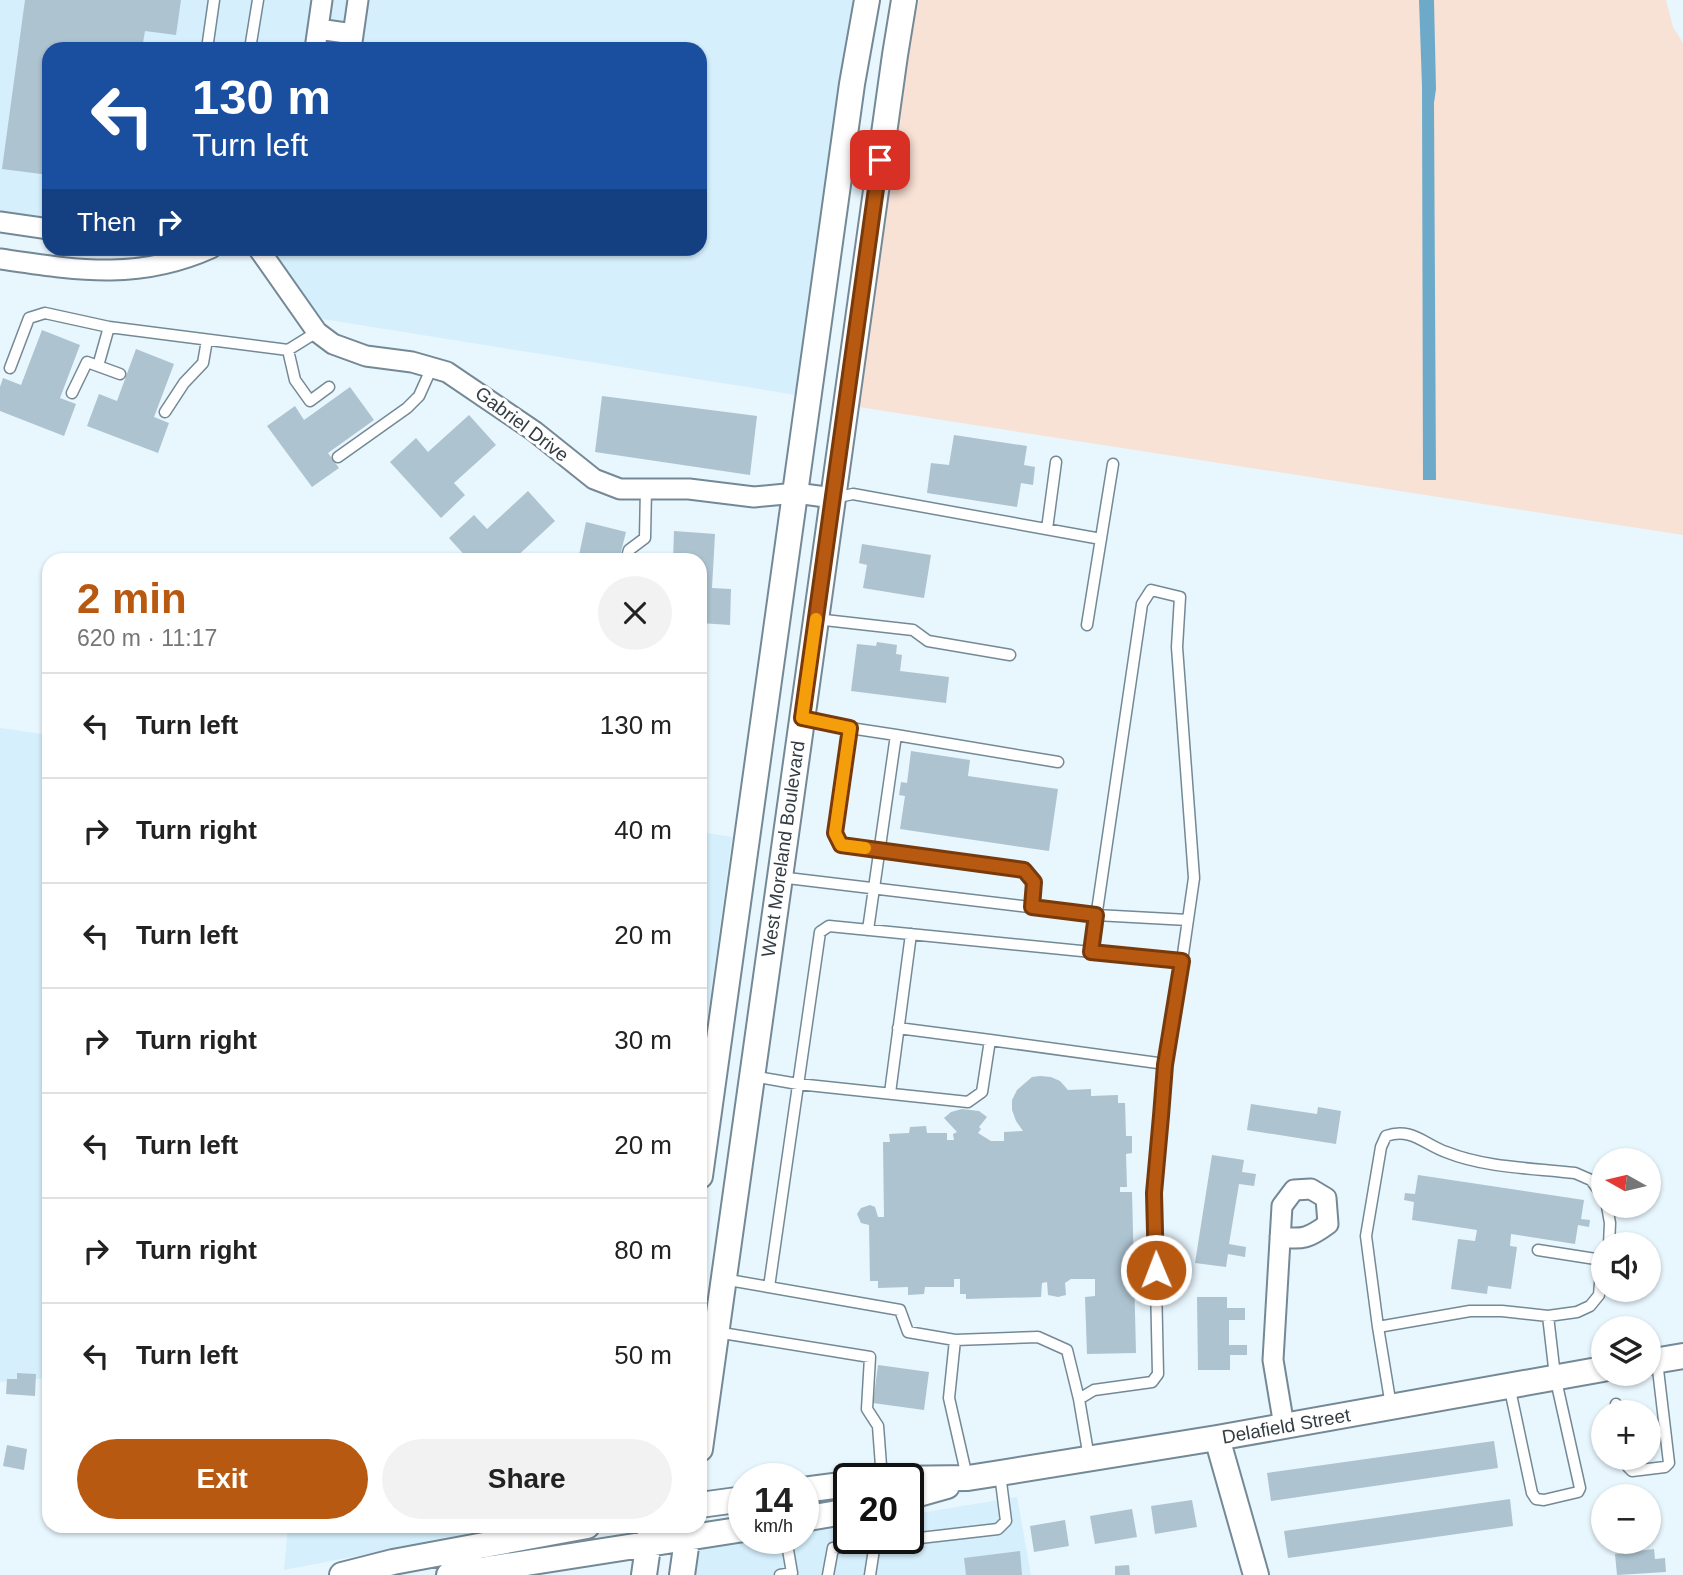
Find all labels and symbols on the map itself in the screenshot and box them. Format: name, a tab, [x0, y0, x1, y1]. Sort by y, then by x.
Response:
pin	[850, 130, 910, 190]
street label: Gabriel Drive	[471, 382, 573, 466]
street label: West Moreland Boulevard	[757, 739, 809, 959]
north arrow	[1591, 1148, 1661, 1218]
position arrow	[1119, 1233, 1193, 1307]
street label: Delafield Street	[1220, 1404, 1352, 1448]
speed limit sign: 20	[833, 1463, 924, 1554]

